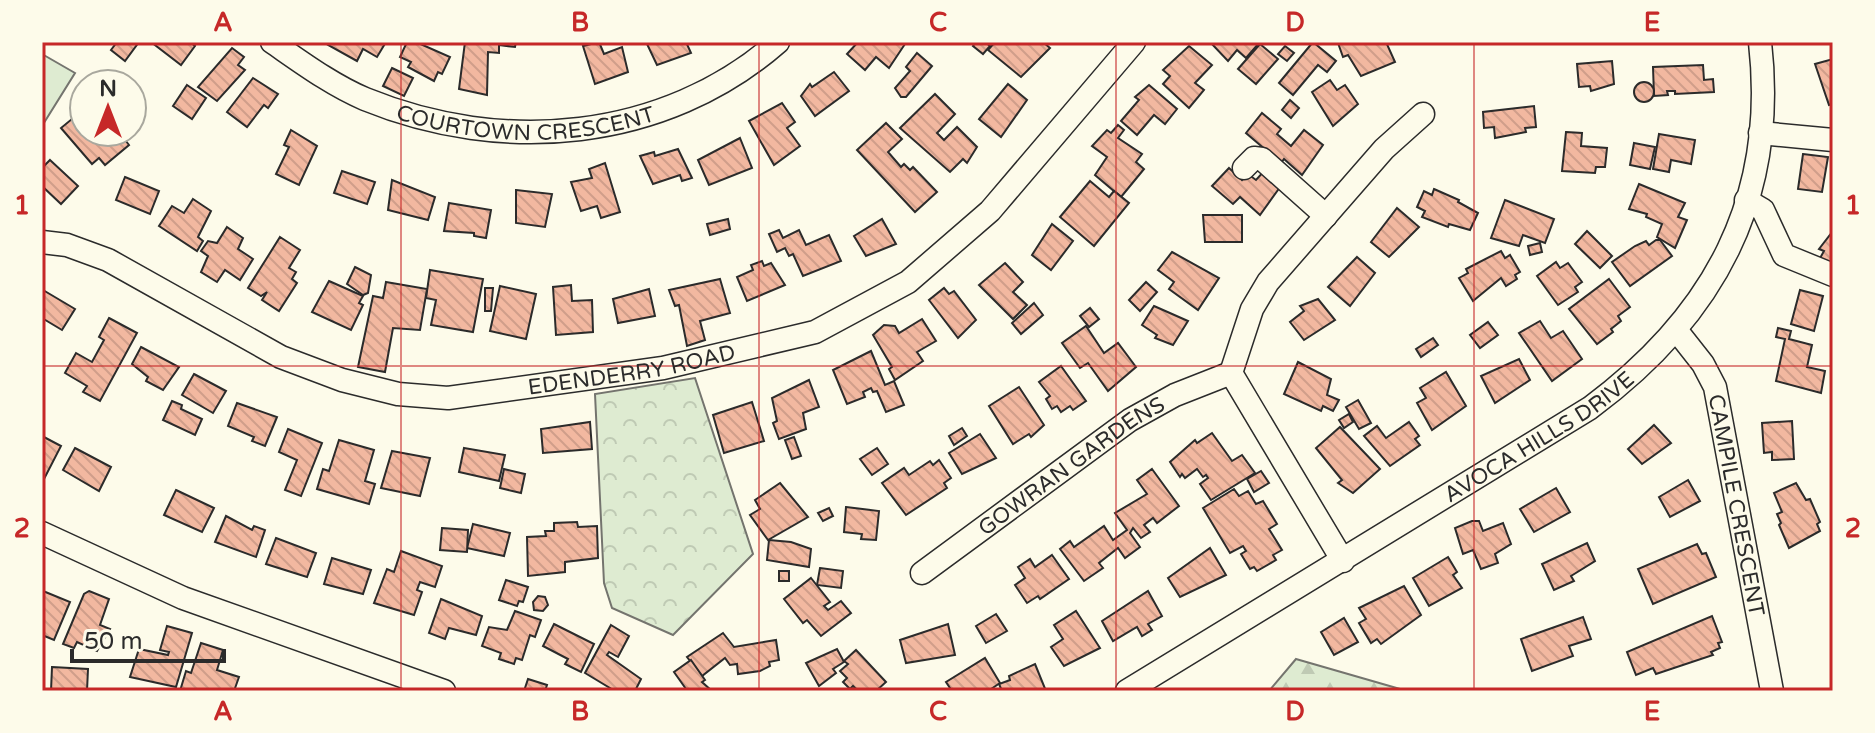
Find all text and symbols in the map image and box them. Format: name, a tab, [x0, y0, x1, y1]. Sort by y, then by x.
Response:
text: A	[213, 7, 233, 38]
text: B	[571, 7, 589, 38]
text: C	[929, 7, 947, 38]
text: D	[1285, 7, 1305, 38]
text: E	[1644, 7, 1660, 38]
north arrow	[68, 68, 148, 148]
text: N	[99, 76, 117, 102]
street label: COURTOWN CRESCENT	[396, 94, 656, 120]
text: COURTOWN CRESCENT	[393, 99, 658, 146]
text: 1	[14, 190, 30, 221]
text: 1	[1845, 190, 1861, 221]
street label: EDENDERRY ROAD	[526, 339, 738, 401]
street label: AVOCA HILLS DRIVE	[1439, 366, 1640, 508]
street label: GOWRAN GARDENS	[973, 391, 1169, 541]
street label: CAMPILE CRESCENT	[1703, 392, 1770, 619]
text: 2	[14, 513, 30, 544]
text: 2	[1845, 513, 1861, 544]
scale bar	[72, 613, 224, 663]
text: 50 m	[84, 627, 142, 656]
text: A	[213, 696, 233, 727]
text: B	[571, 696, 589, 727]
text: C	[929, 696, 947, 727]
text: D	[1285, 696, 1305, 727]
text: E	[1644, 696, 1660, 727]

